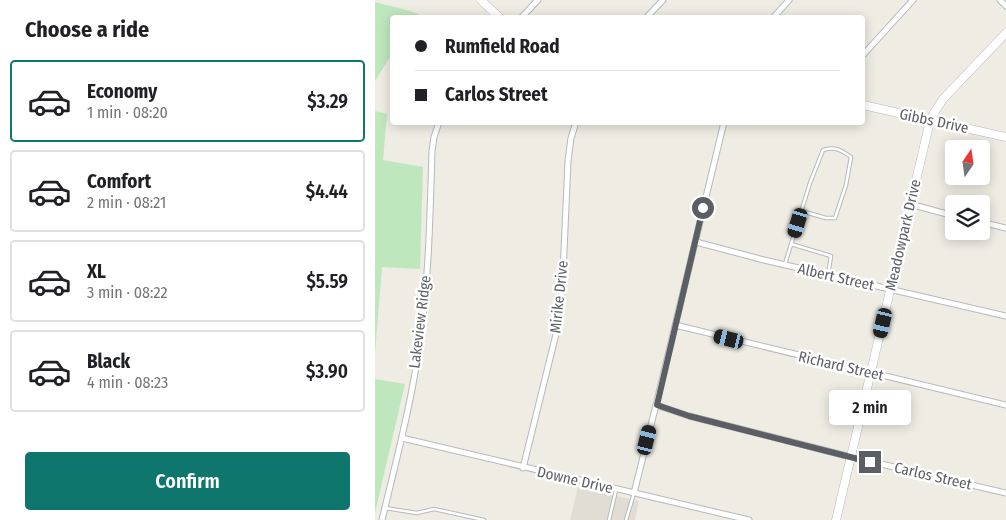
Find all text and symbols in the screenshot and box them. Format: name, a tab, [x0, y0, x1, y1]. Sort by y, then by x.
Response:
text: Choose a ride	[25, 16, 149, 43]
text: Rumfield Road	[445, 35, 560, 58]
icon: car	[27, 79, 72, 124]
text: Economy	[87, 80, 157, 103]
text: Carlos Street	[445, 83, 548, 106]
text: $3.29	[307, 90, 348, 113]
text: 1 min · 08:20	[87, 103, 168, 122]
street label: Gibbs Drive	[898, 105, 970, 137]
north arrow	[945, 140, 990, 185]
map controls	[945, 140, 990, 240]
icon: car	[27, 169, 72, 214]
text: Comfort	[87, 170, 151, 193]
street label: Meadowpark Drive	[881, 178, 925, 292]
text: $4.44	[306, 180, 348, 203]
text: 2 min · 08:21	[87, 193, 166, 212]
button: layers	[945, 195, 990, 240]
route start	[692, 197, 714, 219]
car	[786, 206, 809, 240]
icon: car	[27, 259, 72, 304]
street label: Albert Street	[796, 259, 876, 295]
text: XL	[87, 260, 106, 283]
street label: Mirike Drive	[546, 260, 572, 334]
text: $5.59	[306, 270, 348, 293]
street label: Lakeview Ridge	[405, 274, 435, 370]
text: 3 min · 08:22	[87, 283, 168, 302]
car	[872, 307, 893, 339]
car	[712, 328, 745, 350]
street label: Richard Street	[797, 347, 885, 385]
icon: car	[27, 349, 72, 394]
text: Black	[87, 350, 130, 373]
text: $3.90	[306, 360, 348, 383]
text: 4 min · 08:23	[87, 373, 168, 392]
callout: 2 min	[829, 390, 911, 424]
text: 2 min	[852, 398, 888, 417]
car	[636, 424, 657, 456]
route end	[859, 451, 881, 473]
button: Confirm	[25, 452, 350, 510]
street label: Carlos Street	[893, 458, 973, 494]
street label: Downe Drive	[535, 463, 615, 497]

